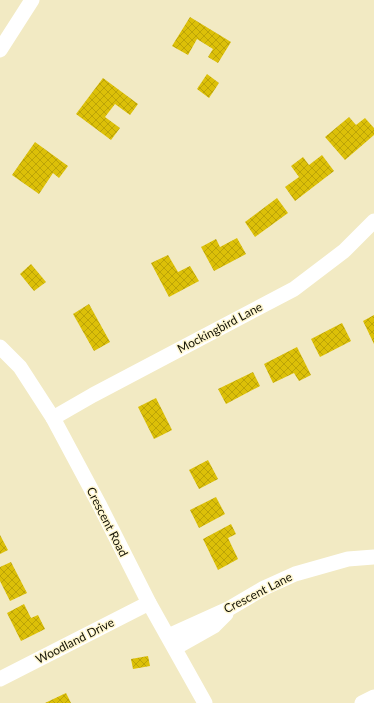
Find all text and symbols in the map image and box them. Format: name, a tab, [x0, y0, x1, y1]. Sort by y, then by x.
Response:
street label: Mockingbird Lane	[175, 299, 265, 356]
street label: Crescent Road	[83, 484, 131, 559]
street label: Crescent Lane	[221, 569, 294, 616]
street label: Woodland Drive	[33, 614, 116, 667]

